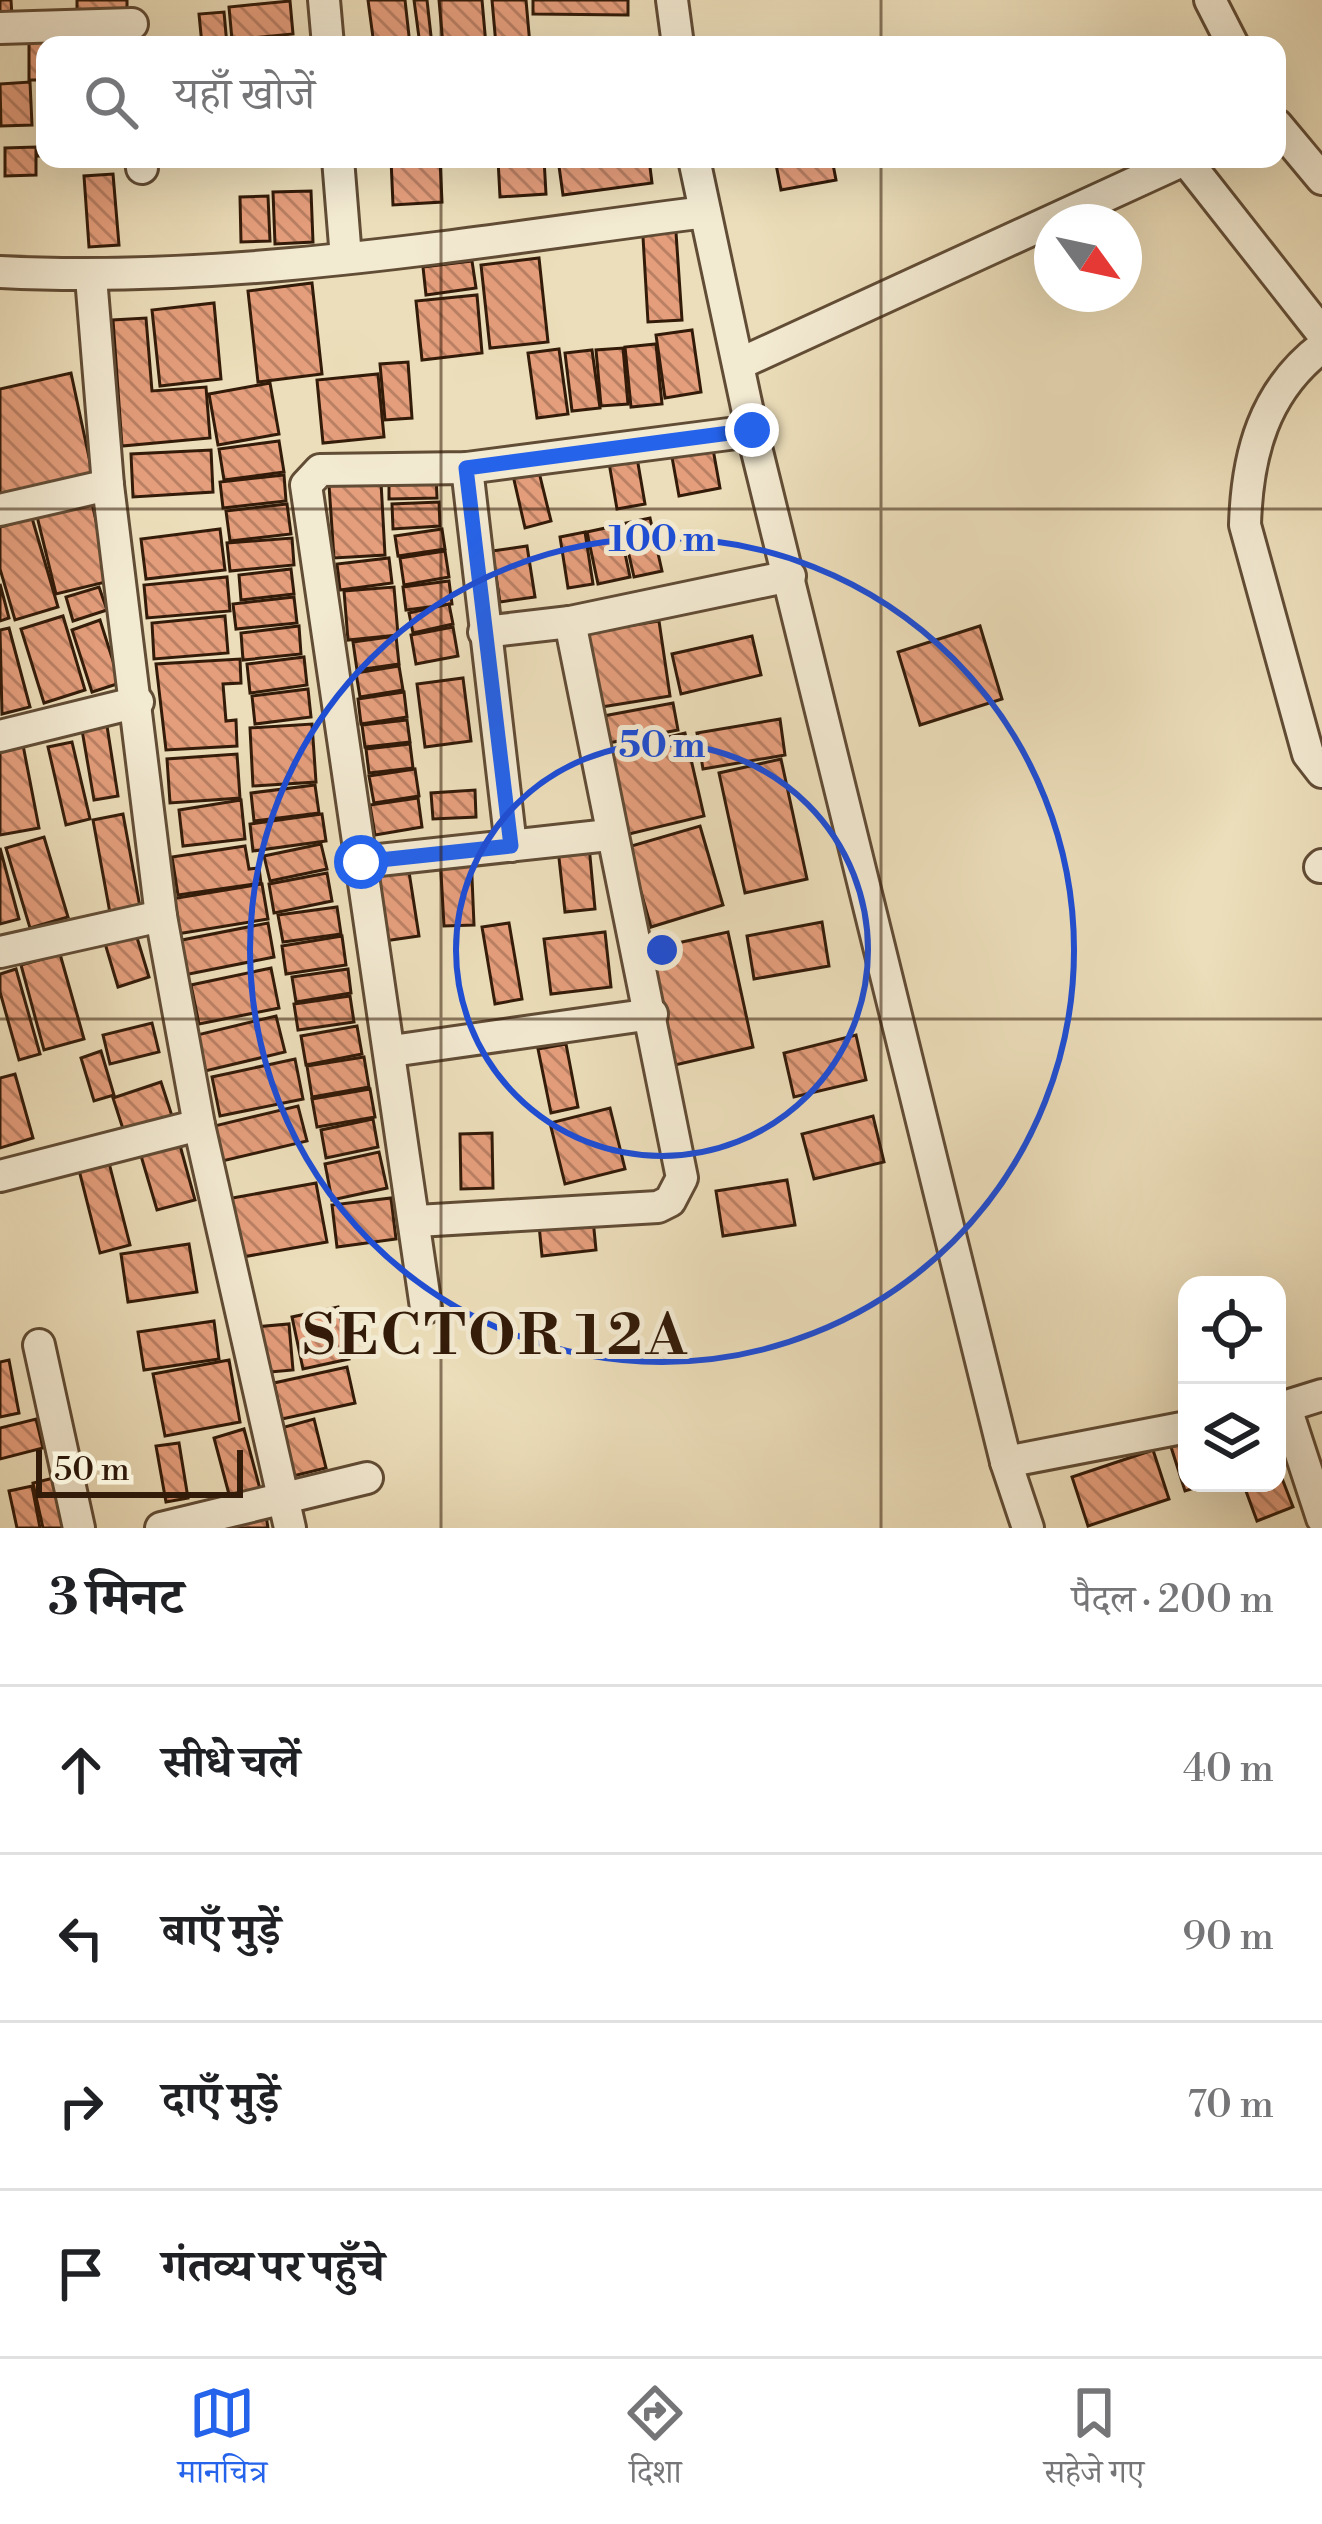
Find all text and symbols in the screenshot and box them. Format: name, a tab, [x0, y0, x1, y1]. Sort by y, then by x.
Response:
search box	[36, 36, 1286, 168]
text: यहाँ खोजें	[174, 67, 315, 124]
icon: search	[78, 69, 144, 135]
north arrow	[1034, 204, 1142, 312]
route end	[725, 403, 779, 457]
text: 100 m	[609, 518, 716, 563]
text: 50 m	[618, 724, 706, 769]
route start	[334, 835, 388, 889]
centre of rings	[641, 929, 683, 971]
map controls	[1178, 1276, 1286, 1492]
button: locate	[1178, 1276, 1286, 1384]
district label: SECTOR 12A	[303, 1301, 690, 1373]
button: layers	[1178, 1384, 1286, 1492]
scale bar	[36, 1444, 243, 1497]
text: 50 m	[54, 1450, 130, 1491]
text: 3 मिनट	[48, 1567, 184, 1631]
text: पैदल · 200 m	[1072, 1576, 1274, 1625]
text: सीधे चलें	[162, 1735, 300, 1792]
icon: ahead	[48, 1737, 114, 1803]
text: 40 m	[1183, 1745, 1274, 1794]
text: बाएँ मुड़ें	[162, 1903, 281, 1960]
icon: left	[48, 1905, 114, 1971]
text: 90 m	[1182, 1913, 1274, 1962]
text: दाएँ मुड़ें	[162, 2071, 279, 2128]
icon: right	[48, 2073, 114, 2139]
text: 70 m	[1187, 2081, 1274, 2130]
text: गंतव्य पर पहुँचे	[162, 2239, 385, 2296]
icon: arrive	[48, 2241, 114, 2307]
tab: मानचित्र	[178, 2380, 267, 2504]
tab: दिशा	[622, 2380, 688, 2504]
tab: सहेजे गए	[1044, 2380, 1144, 2504]

